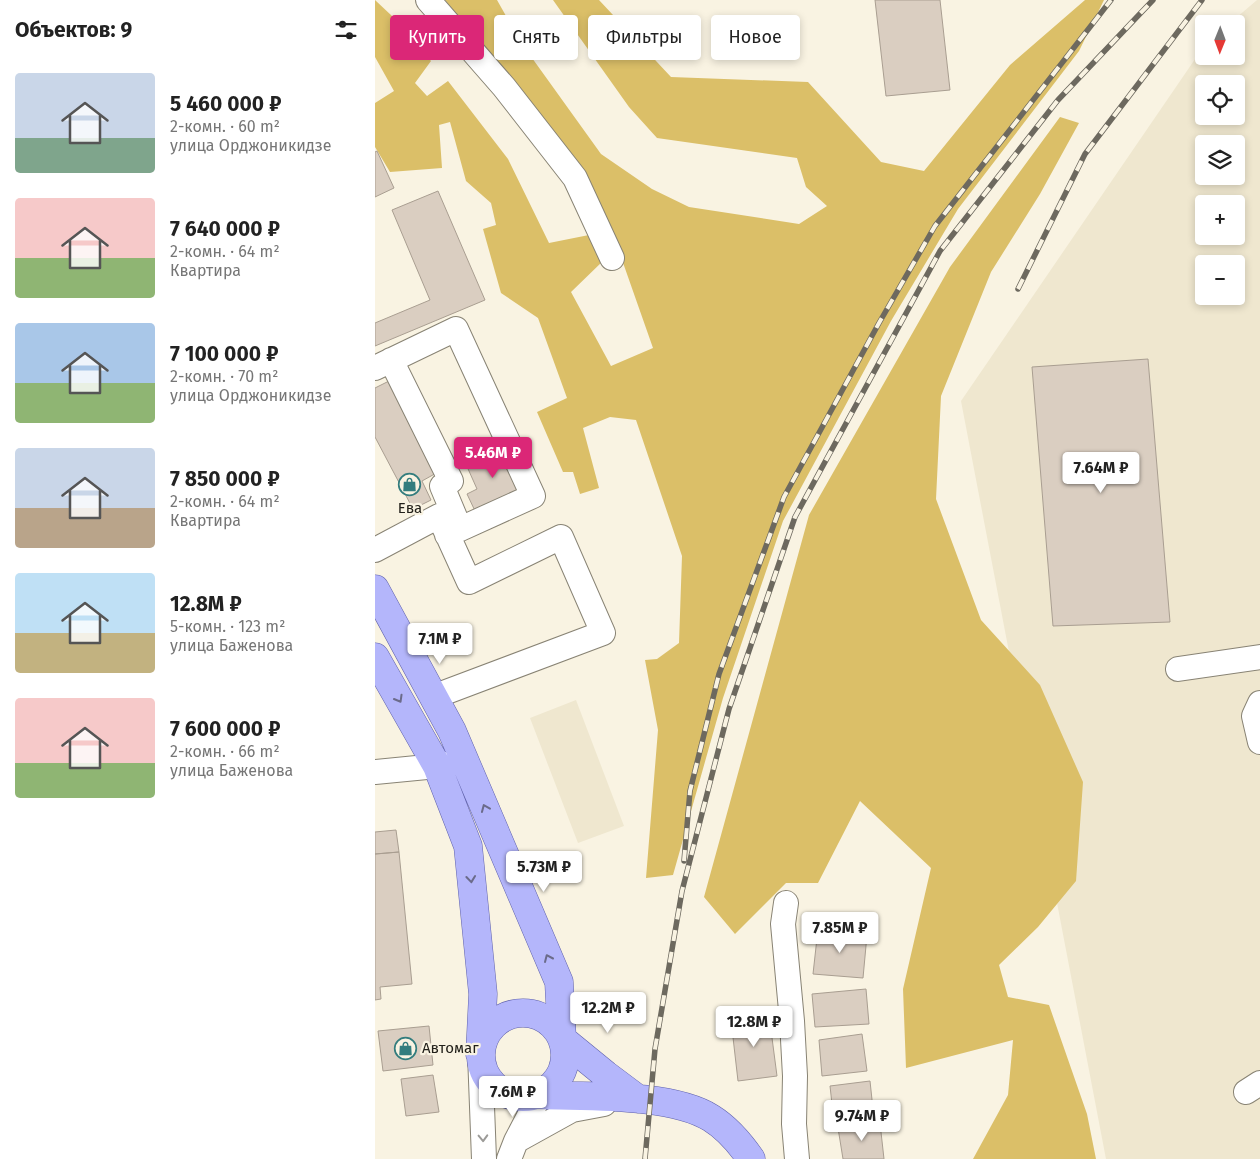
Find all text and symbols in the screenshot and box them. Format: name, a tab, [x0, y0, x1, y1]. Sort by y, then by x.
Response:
chip: Купить	[390, 15, 484, 60]
chip: Снять	[494, 15, 578, 60]
chip: Фильтры	[588, 15, 701, 60]
chip: Новое	[711, 15, 800, 60]
north arrow	[1195, 15, 1245, 65]
map controls	[1195, 15, 1245, 305]
icon: filters	[332, 16, 360, 44]
text: Объектов: 9	[15, 17, 132, 43]
button: locate	[1195, 75, 1245, 125]
text: 5 460 000 ₽	[170, 91, 282, 117]
icon: home	[55, 93, 115, 153]
text: 2-комн. · 60 m²	[170, 117, 280, 136]
button: layers	[1195, 135, 1245, 185]
text: улица Орджоникидзе	[170, 136, 331, 155]
button: +	[1195, 195, 1245, 245]
text: 7 640 000 ₽	[170, 216, 280, 242]
icon: home	[55, 218, 115, 278]
text: 2-комн. · 64 m²	[170, 242, 280, 261]
button: −	[1195, 255, 1245, 305]
text: Квартира	[170, 261, 241, 280]
text: 7 100 000 ₽	[170, 341, 278, 367]
icon: home	[55, 343, 115, 403]
text: 2-комн. · 70 m²	[170, 367, 278, 386]
text: улица Орджоникидзе	[170, 386, 331, 405]
pin: 5.46M ₽	[447, 436, 539, 479]
text: 5.46M ₽	[465, 443, 521, 462]
pin: 7.64M ₽	[1055, 452, 1147, 494]
text: 7.64M ₽	[1073, 458, 1129, 477]
text: 7 850 000 ₽	[170, 466, 280, 492]
icon: home	[55, 468, 115, 528]
shop icon: Ева	[398, 473, 422, 497]
text: 2-комн. · 64 m²	[170, 492, 280, 511]
place label: Ева	[398, 499, 422, 517]
text: Квартира	[170, 511, 241, 530]
text: 12.8M ₽	[170, 591, 242, 617]
icon: home	[55, 593, 115, 653]
text: 5-комн. · 123 m²	[170, 617, 285, 636]
pin: 7.1M ₽	[399, 622, 481, 665]
text: 7.1M ₽	[418, 629, 462, 648]
text: улица Баженова	[170, 636, 293, 655]
one-way arrow	[393, 694, 403, 703]
text: 7 600 000 ₽	[170, 716, 281, 742]
icon: home	[55, 718, 115, 778]
text: 2-комн. · 66 m²	[170, 742, 280, 761]
text: улица Баженова	[170, 761, 293, 780]
one-way arrow	[481, 804, 492, 813]
pin: 5.73M ₽	[498, 850, 590, 893]
text: 5.73M ₽	[517, 857, 571, 876]
one-way arrow	[465, 875, 476, 883]
pin: 7.85M ₽	[794, 912, 886, 954]
text: 7.85M ₽	[812, 918, 868, 937]
one-way arrow	[544, 954, 555, 963]
pin: 12.2M ₽	[562, 992, 654, 1034]
text: 12.2M ₽	[581, 998, 635, 1017]
pin: 12.8M ₽	[708, 1006, 800, 1048]
text: 12.8M ₽	[727, 1012, 781, 1031]
shop icon: Автомаг	[394, 1036, 418, 1060]
place label: Автомаг	[422, 1039, 479, 1057]
pin: 7.6M ₽	[472, 1076, 554, 1118]
text: 7.6M ₽	[490, 1082, 536, 1101]
pin: 9.74M ₽	[816, 1100, 908, 1142]
text: 9.74M ₽	[835, 1106, 889, 1125]
one-way arrow	[478, 1134, 488, 1142]

